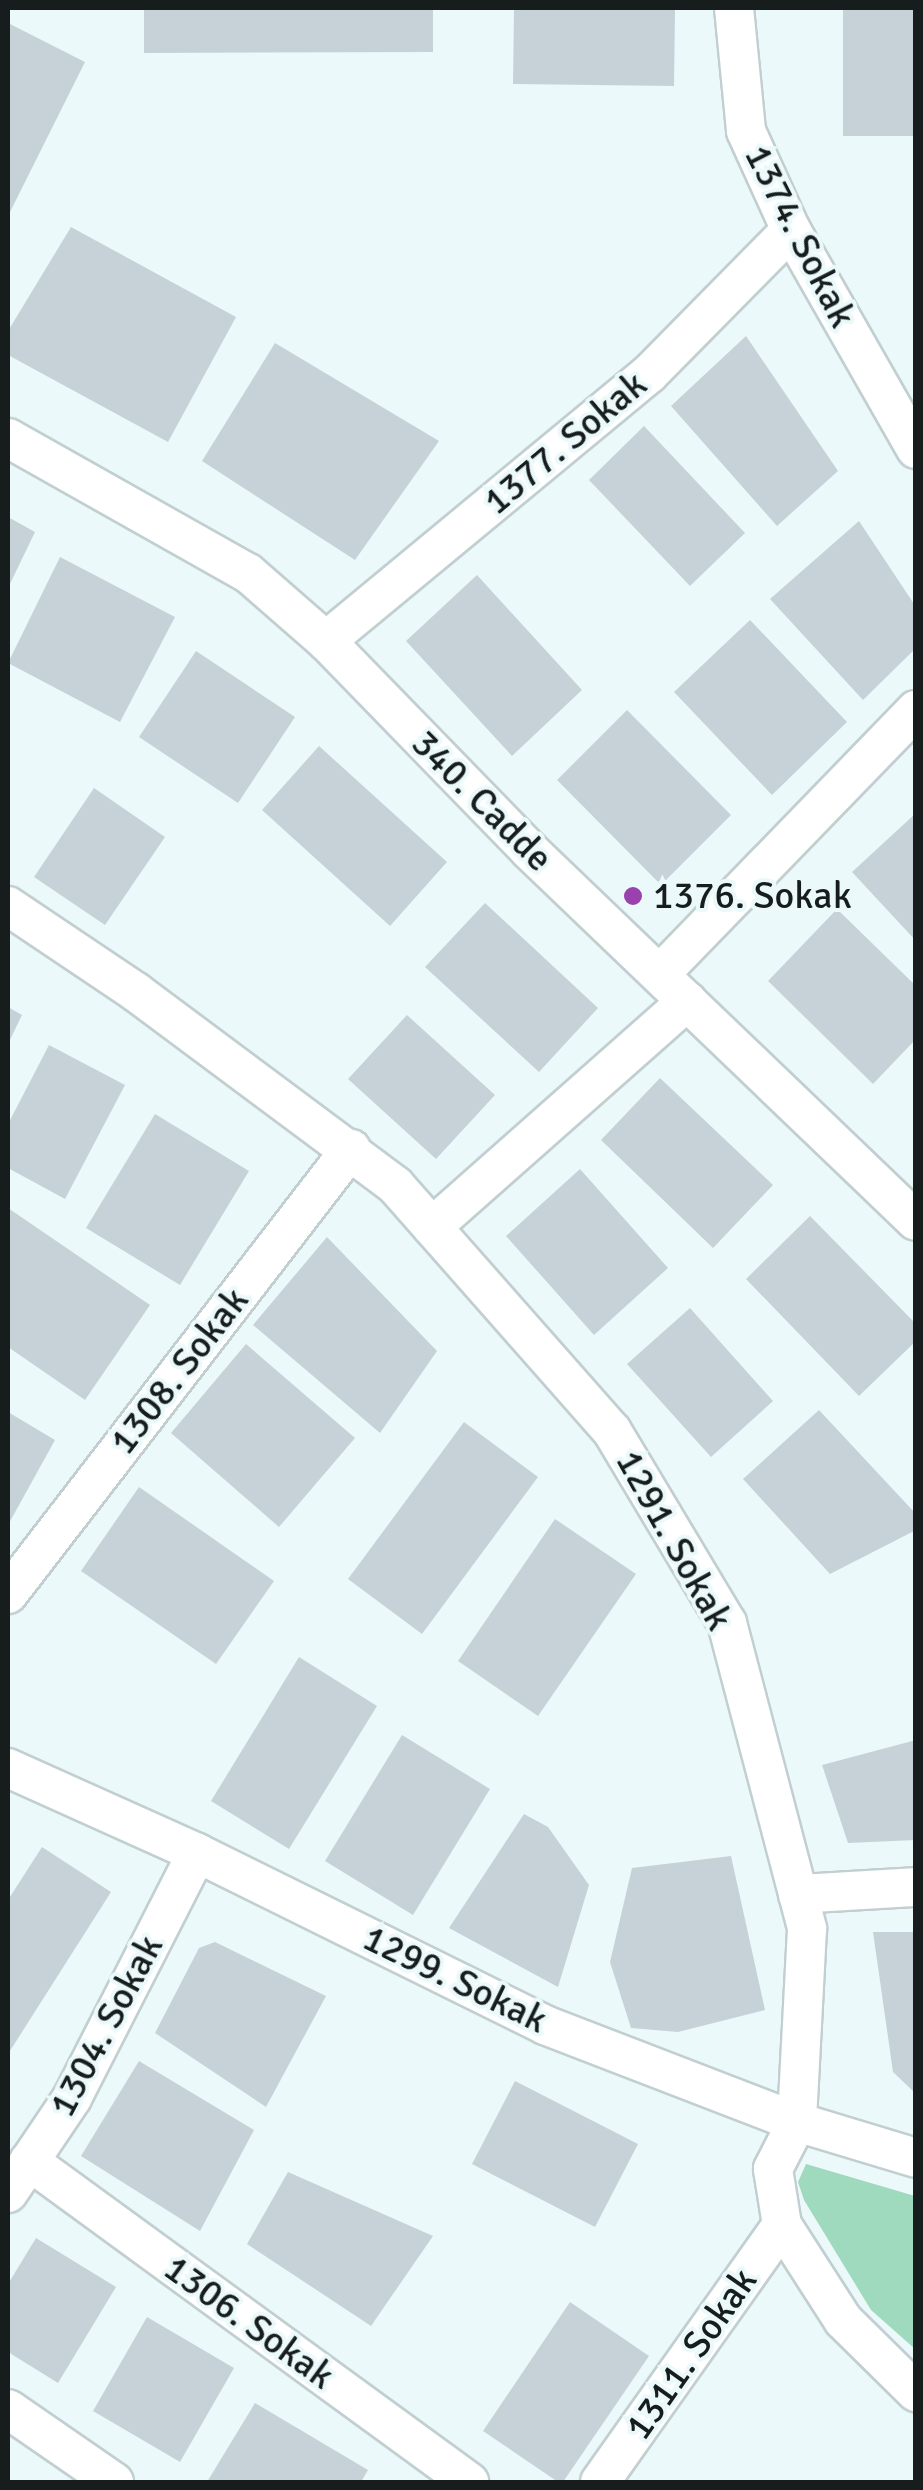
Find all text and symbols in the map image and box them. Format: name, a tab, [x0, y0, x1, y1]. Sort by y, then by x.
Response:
street label: 1374. Sokak	[735, 137, 865, 335]
street label: 1377. Sokak	[474, 362, 656, 524]
street label: 340. Cadde	[402, 721, 562, 881]
place label: 1376. Sokak	[653, 873, 852, 919]
marker: 1376. Sokak	[622, 885, 644, 907]
street label: 1308. Sokak	[100, 1279, 258, 1463]
street label: 1291. Sokak	[606, 1442, 742, 1638]
street label: 1299. Sokak	[356, 1915, 554, 2043]
street label: 1304. Sokak	[39, 1928, 173, 2124]
street label: 1306. Sokak	[155, 2245, 343, 2399]
street label: 1311. Sokak	[615, 2260, 767, 2448]

